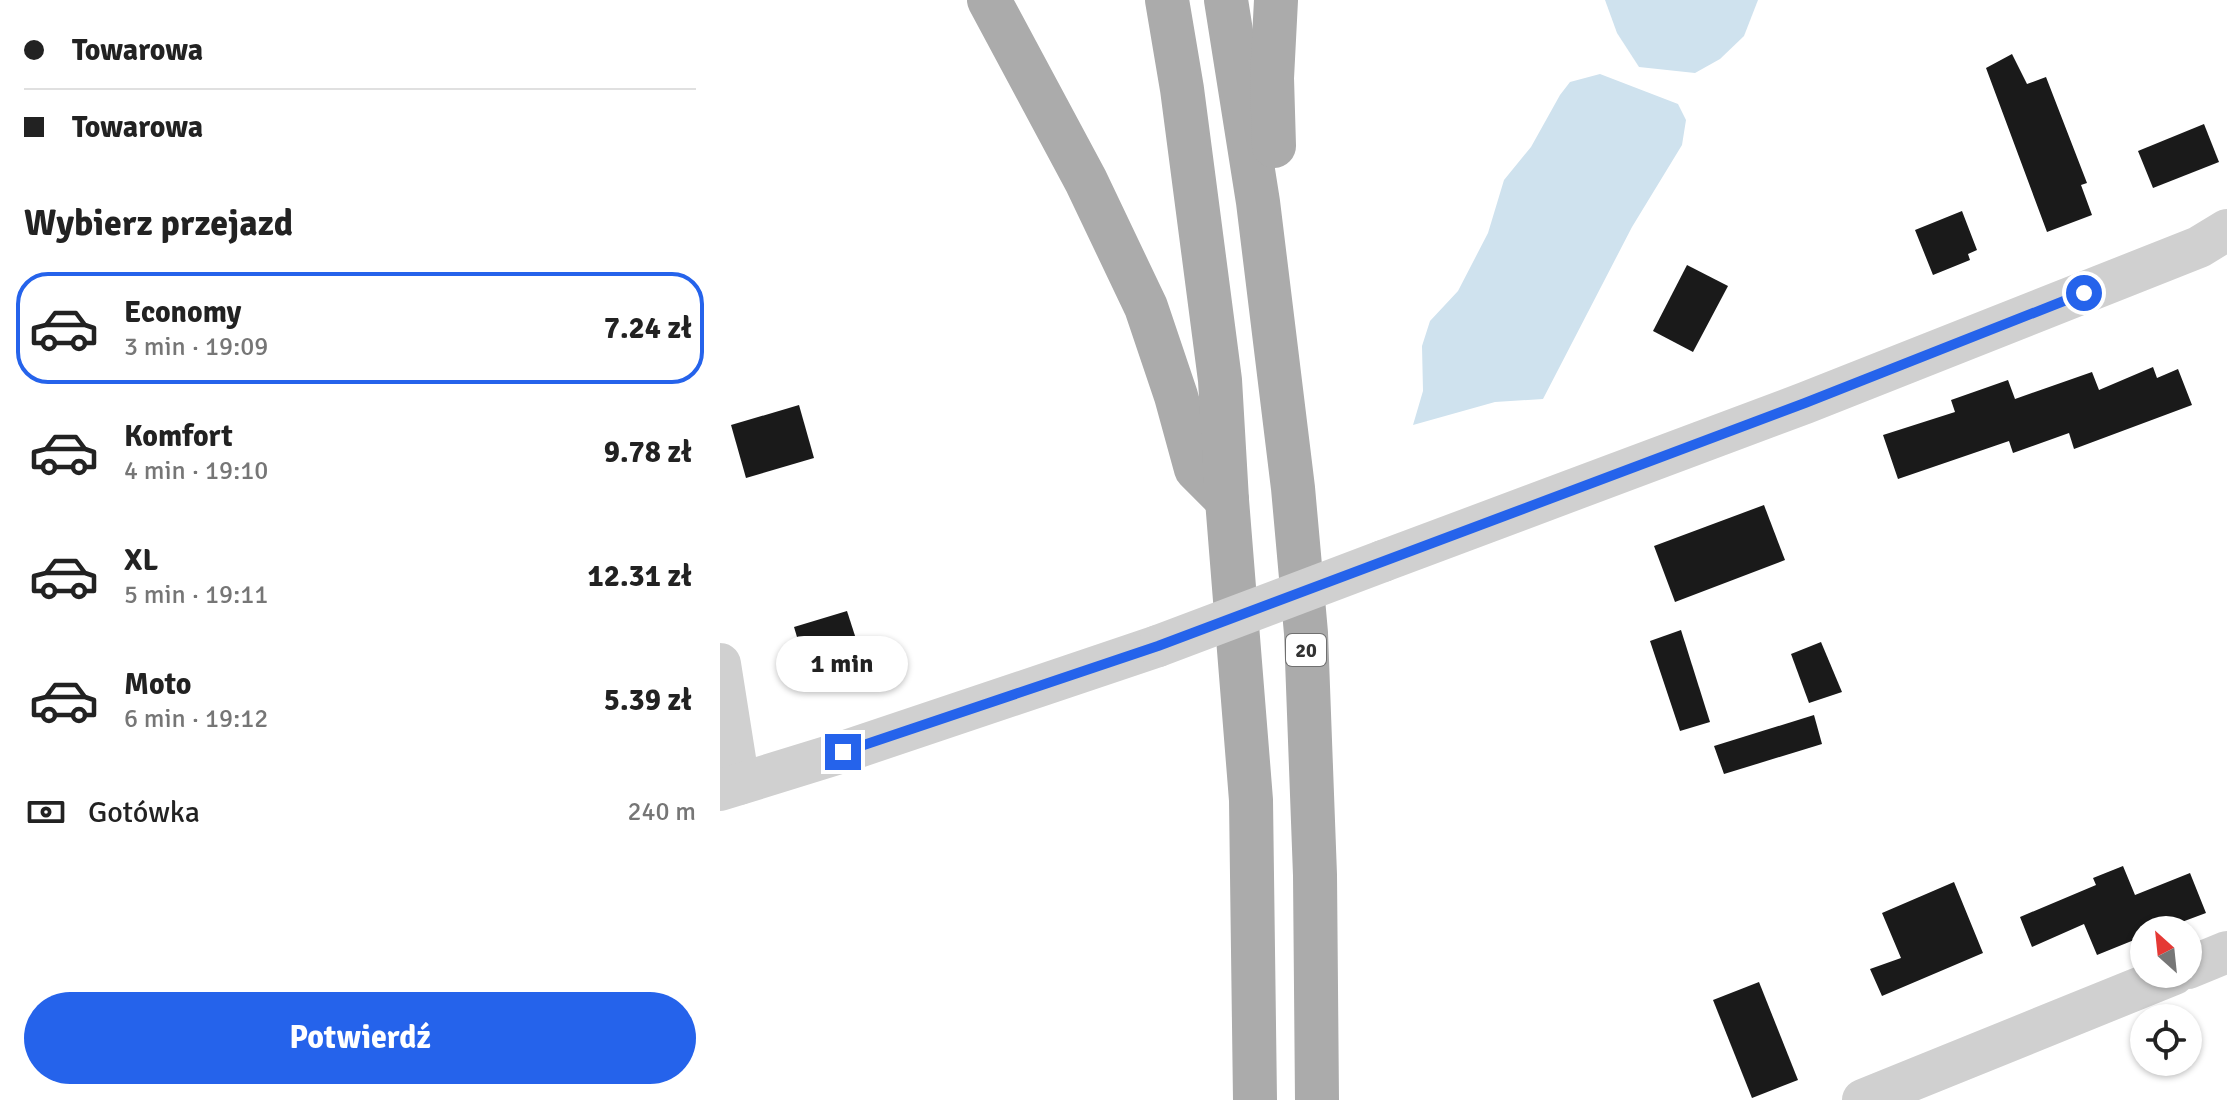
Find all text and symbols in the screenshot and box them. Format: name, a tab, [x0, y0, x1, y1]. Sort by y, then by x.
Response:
text: Towarowa	[72, 32, 203, 69]
text: Towarowa	[72, 109, 203, 146]
text: Wybierz przejazd	[24, 201, 293, 246]
route start	[2066, 275, 2102, 311]
icon: car	[28, 292, 100, 364]
text: Economy	[124, 294, 241, 331]
text: 7.24 zł	[604, 310, 692, 347]
text: 3 min · 19:09	[124, 331, 268, 363]
icon: car	[28, 416, 100, 488]
text: Komfort	[124, 418, 233, 455]
text: 9.78 zł	[604, 434, 692, 471]
text: 4 min · 19:10	[124, 455, 268, 487]
icon: car	[28, 540, 100, 612]
text: XL	[124, 542, 158, 579]
text: 12.31 zł	[588, 558, 692, 595]
text: 5 min · 19:11	[124, 579, 268, 611]
road number: 20	[1286, 634, 1326, 666]
callout: 1 min	[777, 636, 909, 692]
text: 1 min	[811, 648, 873, 680]
icon: car	[28, 664, 100, 736]
text: Moto	[124, 666, 191, 703]
text: 5.39 zł	[604, 682, 692, 719]
text: 6 min · 19:12	[124, 703, 268, 735]
route end	[825, 734, 861, 770]
icon: cash	[24, 790, 68, 834]
text: Gotówka	[88, 794, 200, 831]
text: 240 m	[627, 796, 696, 828]
north arrow	[2130, 916, 2202, 988]
map controls	[2130, 916, 2202, 1076]
button: Potwierdź	[24, 992, 696, 1084]
button: locate	[2130, 1004, 2202, 1076]

